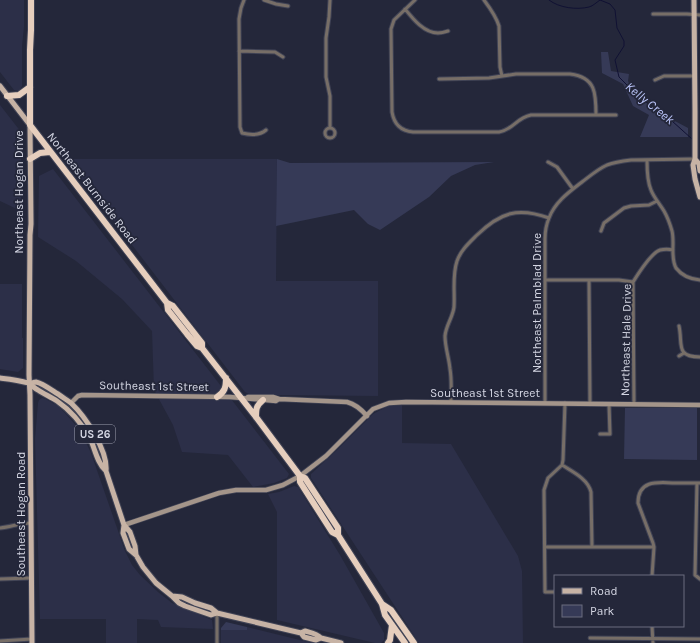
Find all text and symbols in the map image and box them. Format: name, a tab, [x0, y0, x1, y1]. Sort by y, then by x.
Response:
water label: Kelly Creek	[623, 79, 678, 127]
street label: Northeast Hogan Drive	[12, 130, 26, 254]
street label: Northeast Burnside Road	[44, 130, 140, 246]
street label: Northeast Palmblad Drive	[530, 233, 544, 373]
street label: Northeast Hale Drive	[618, 284, 634, 396]
street label: Southeast 1st Street	[99, 378, 210, 394]
street label: Southeast 1st Street	[430, 386, 540, 400]
road number: US 26	[75, 425, 115, 443]
street label: Southeast Hogan Road	[14, 452, 28, 576]
legend	[554, 575, 684, 627]
text: Road	[590, 584, 618, 598]
text: Park	[590, 604, 615, 618]

